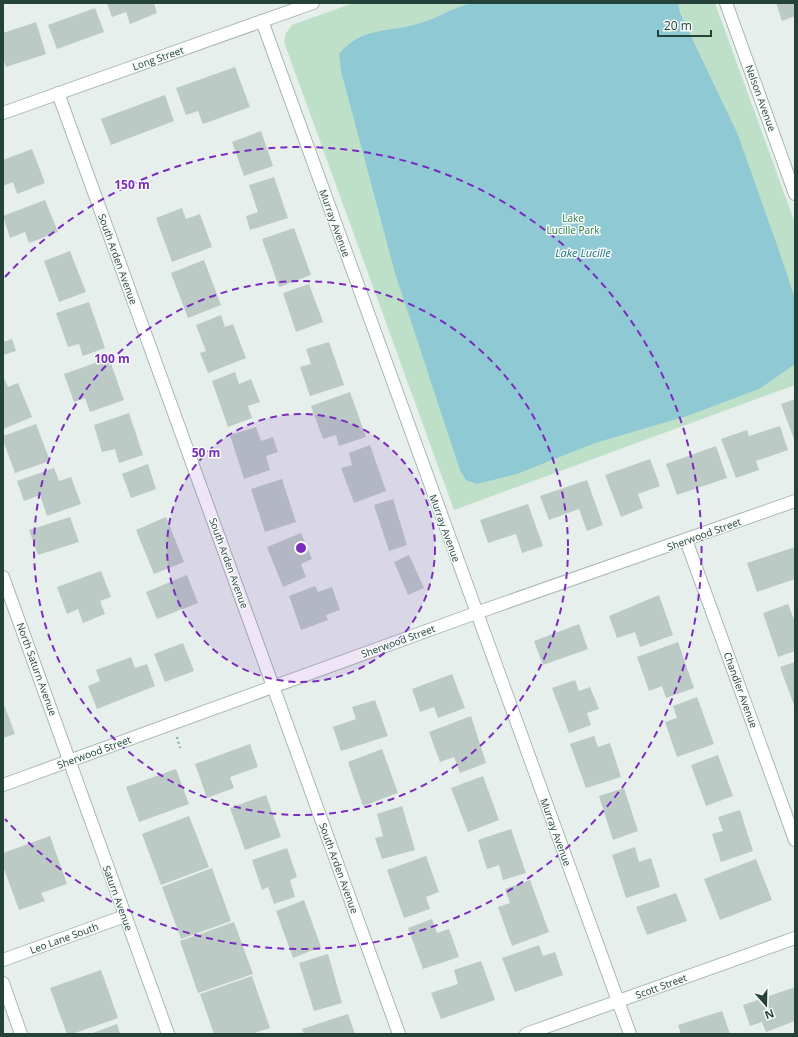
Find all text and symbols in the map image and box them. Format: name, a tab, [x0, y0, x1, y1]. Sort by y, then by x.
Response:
scale bar	[658, 12, 711, 38]
text: 20 m	[664, 17, 692, 34]
street label: Long Street	[131, 43, 186, 73]
street label: Nelson Avenue	[742, 63, 780, 134]
text: 150 m	[114, 176, 150, 193]
street label: Murray Avenue	[316, 187, 354, 259]
park label: Lake Lucille Park	[547, 211, 600, 237]
street label: South Arden Avenue	[95, 212, 141, 307]
water label: Lake Lucille	[555, 245, 611, 260]
text: 100 m	[94, 350, 130, 367]
text: 50 m	[192, 444, 220, 461]
street label: Murray Avenue	[426, 492, 464, 564]
street label: Sherwood Street	[665, 514, 743, 554]
street label: South Arden Avenue	[206, 516, 252, 611]
centre of rings	[294, 541, 308, 555]
street label: North Saturn Avenue	[14, 620, 61, 718]
street label: Sherwood Street	[359, 621, 437, 661]
street label: Chandler Avenue	[721, 650, 761, 730]
street label: Sherwood Street	[55, 732, 133, 772]
street label: Murray Avenue	[537, 796, 575, 868]
street label: South Arden Avenue	[316, 821, 362, 916]
street label: Saturn Avenue	[100, 863, 136, 933]
street label: Leo Lane South	[28, 919, 100, 957]
street label: Scott Street	[633, 970, 689, 1002]
north arrow	[746, 985, 786, 1025]
text: N	[763, 1006, 776, 1023]

